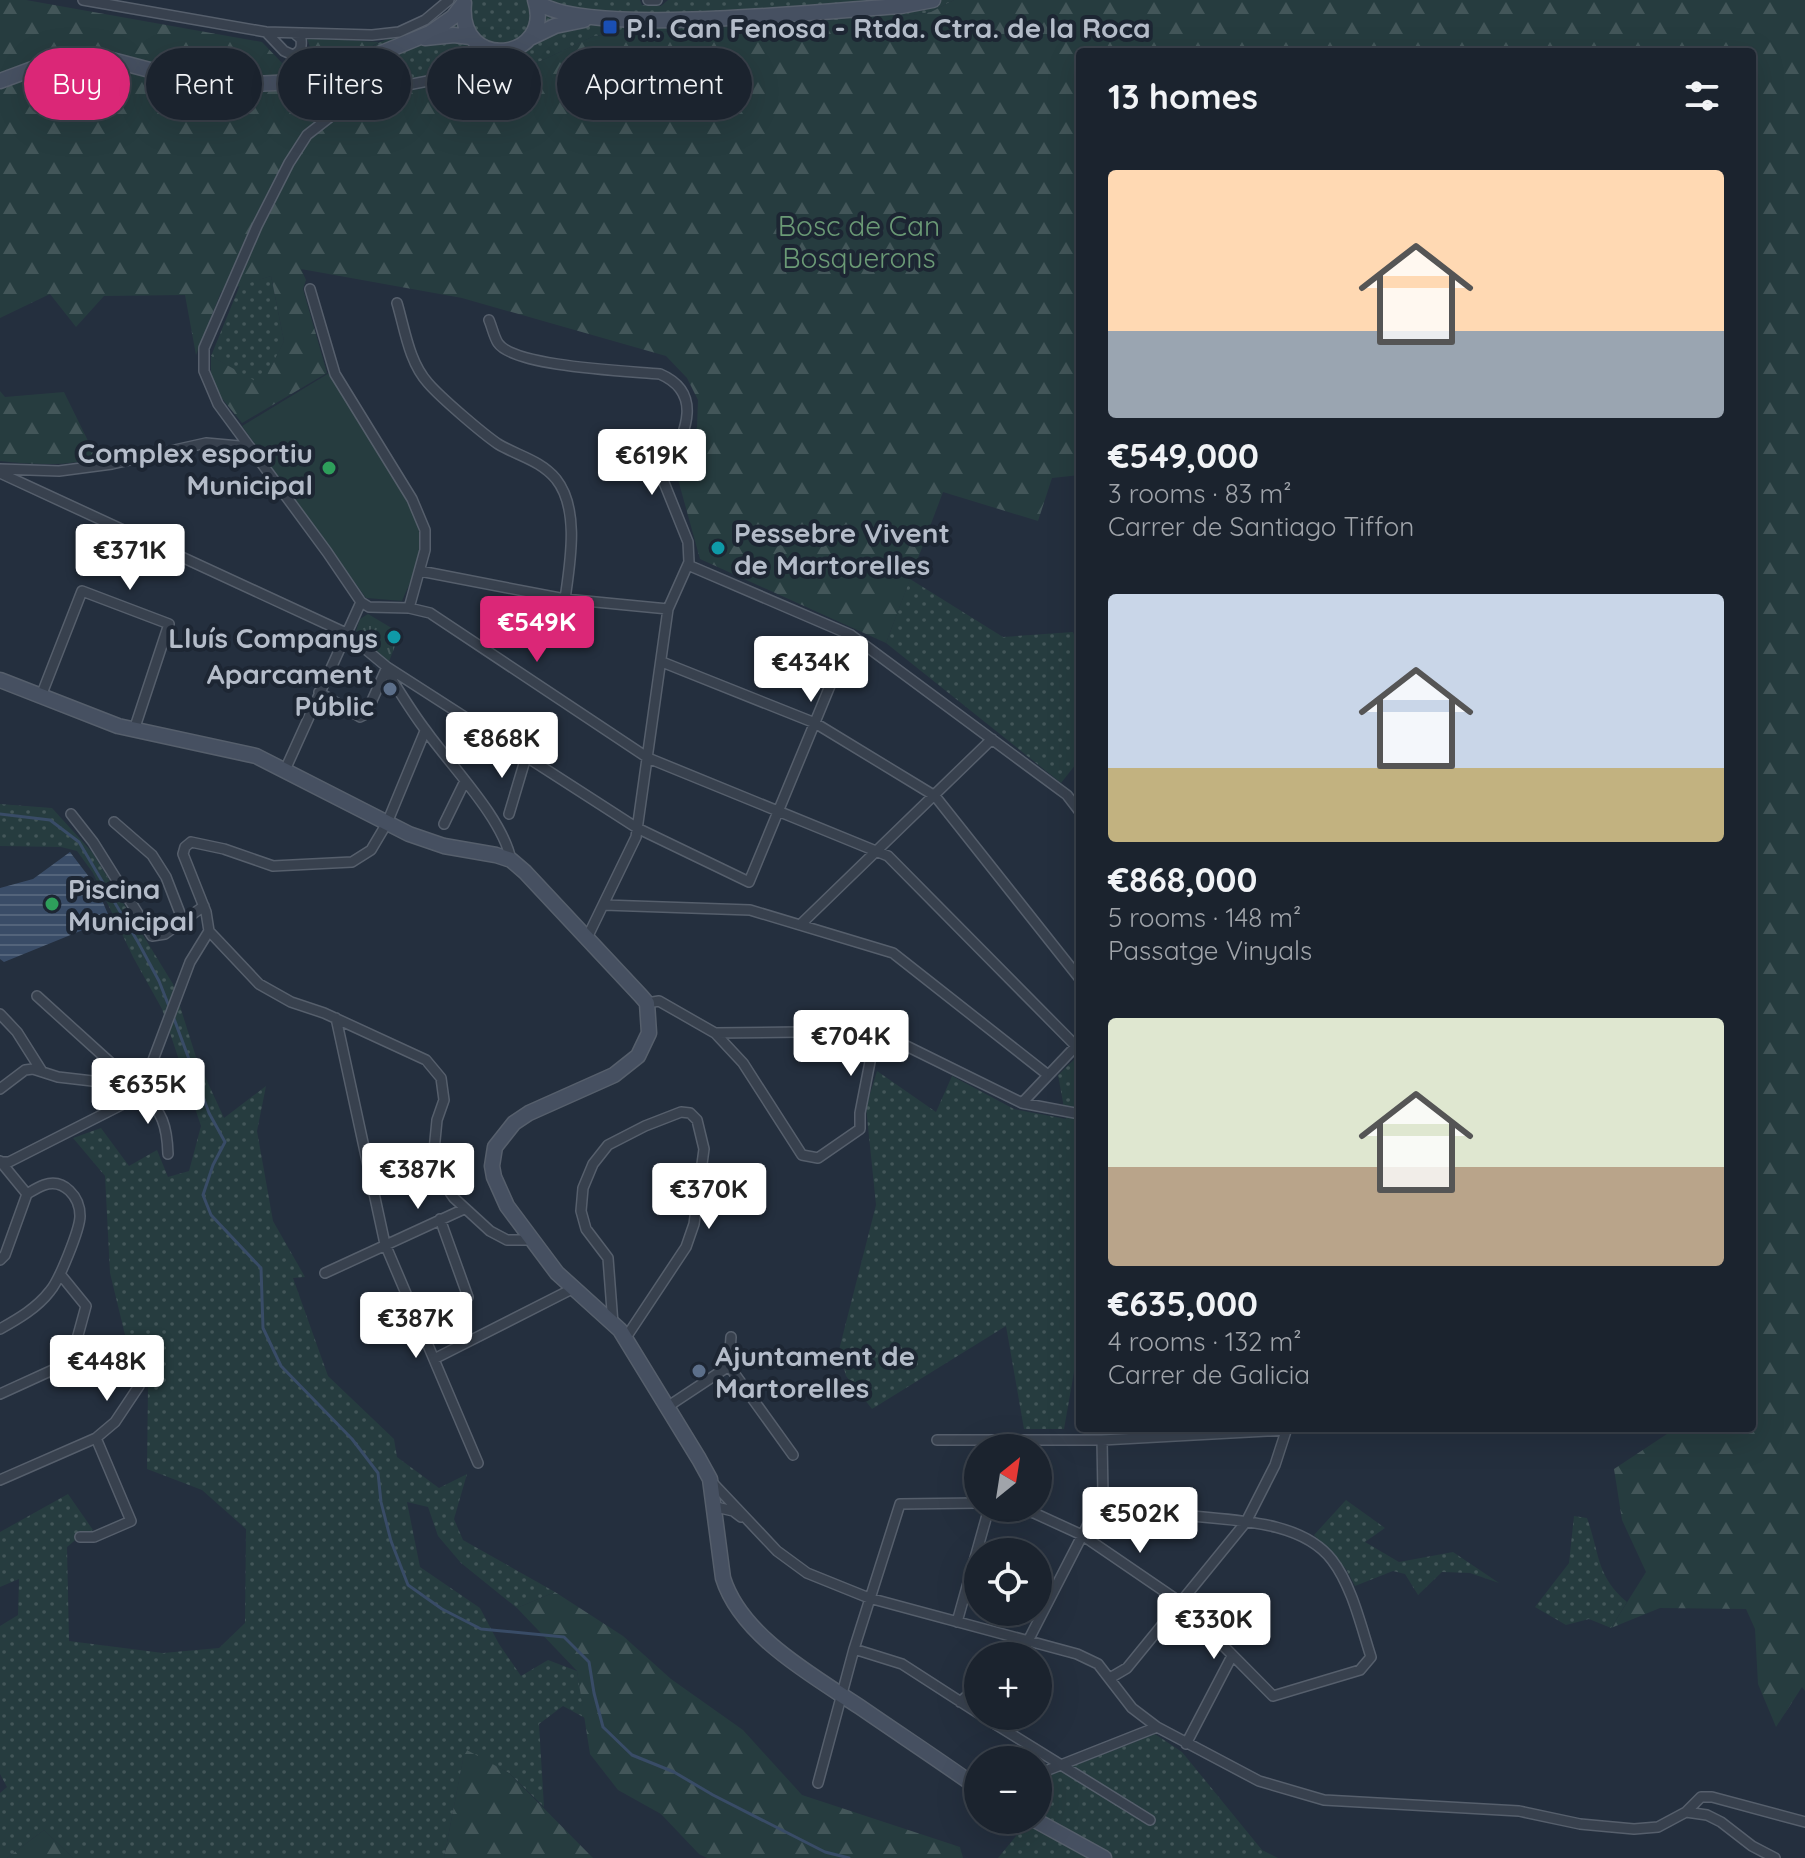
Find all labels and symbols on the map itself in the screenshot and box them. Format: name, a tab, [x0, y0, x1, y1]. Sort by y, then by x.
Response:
place label: P.I. Can Fenosa - Rtda. Ctra. de la Roca	[626, 10, 1151, 45]
marker: P.I. Can Fenosa - Rtda. Ctra. de la Roca	[601, 18, 619, 36]
park label: Bosc de Can Bosquerons	[778, 208, 940, 275]
pin: €619K	[596, 429, 708, 497]
place label: Complex esportiu Municipal	[78, 435, 313, 502]
marker: Complex esportiu Municipal	[320, 459, 338, 477]
place label: Pessebre Vivent de Martorelles	[734, 515, 950, 582]
pin: €371K	[74, 524, 186, 592]
marker: Pessebre Vivent de Martorelles	[709, 539, 727, 557]
pin: €549K	[481, 596, 593, 664]
place label: Lluís Companys	[168, 620, 378, 655]
marker: Lluís Companys	[385, 628, 403, 646]
pin: €434K	[755, 636, 867, 704]
place label: Aparcament Públic	[207, 656, 374, 723]
marker: Aparcament Públic	[381, 680, 399, 698]
pin: €868K	[446, 712, 558, 780]
place label: Piscina Municipal	[68, 871, 195, 938]
marker: Piscina Municipal	[43, 895, 61, 913]
pin: €704K	[795, 1010, 907, 1078]
pin: €635K	[92, 1058, 204, 1126]
pin: €387K	[362, 1143, 474, 1211]
pin: €370K	[653, 1163, 765, 1231]
pin: €387K	[360, 1292, 472, 1360]
pin: €448K	[51, 1335, 163, 1403]
place label: Ajuntament de Martorelles	[715, 1338, 915, 1405]
marker: Ajuntament de Martorelles	[690, 1362, 708, 1380]
north arrow	[964, 1434, 1052, 1522]
pin: €502K	[1084, 1487, 1196, 1555]
pin: €330K	[1158, 1593, 1270, 1661]

